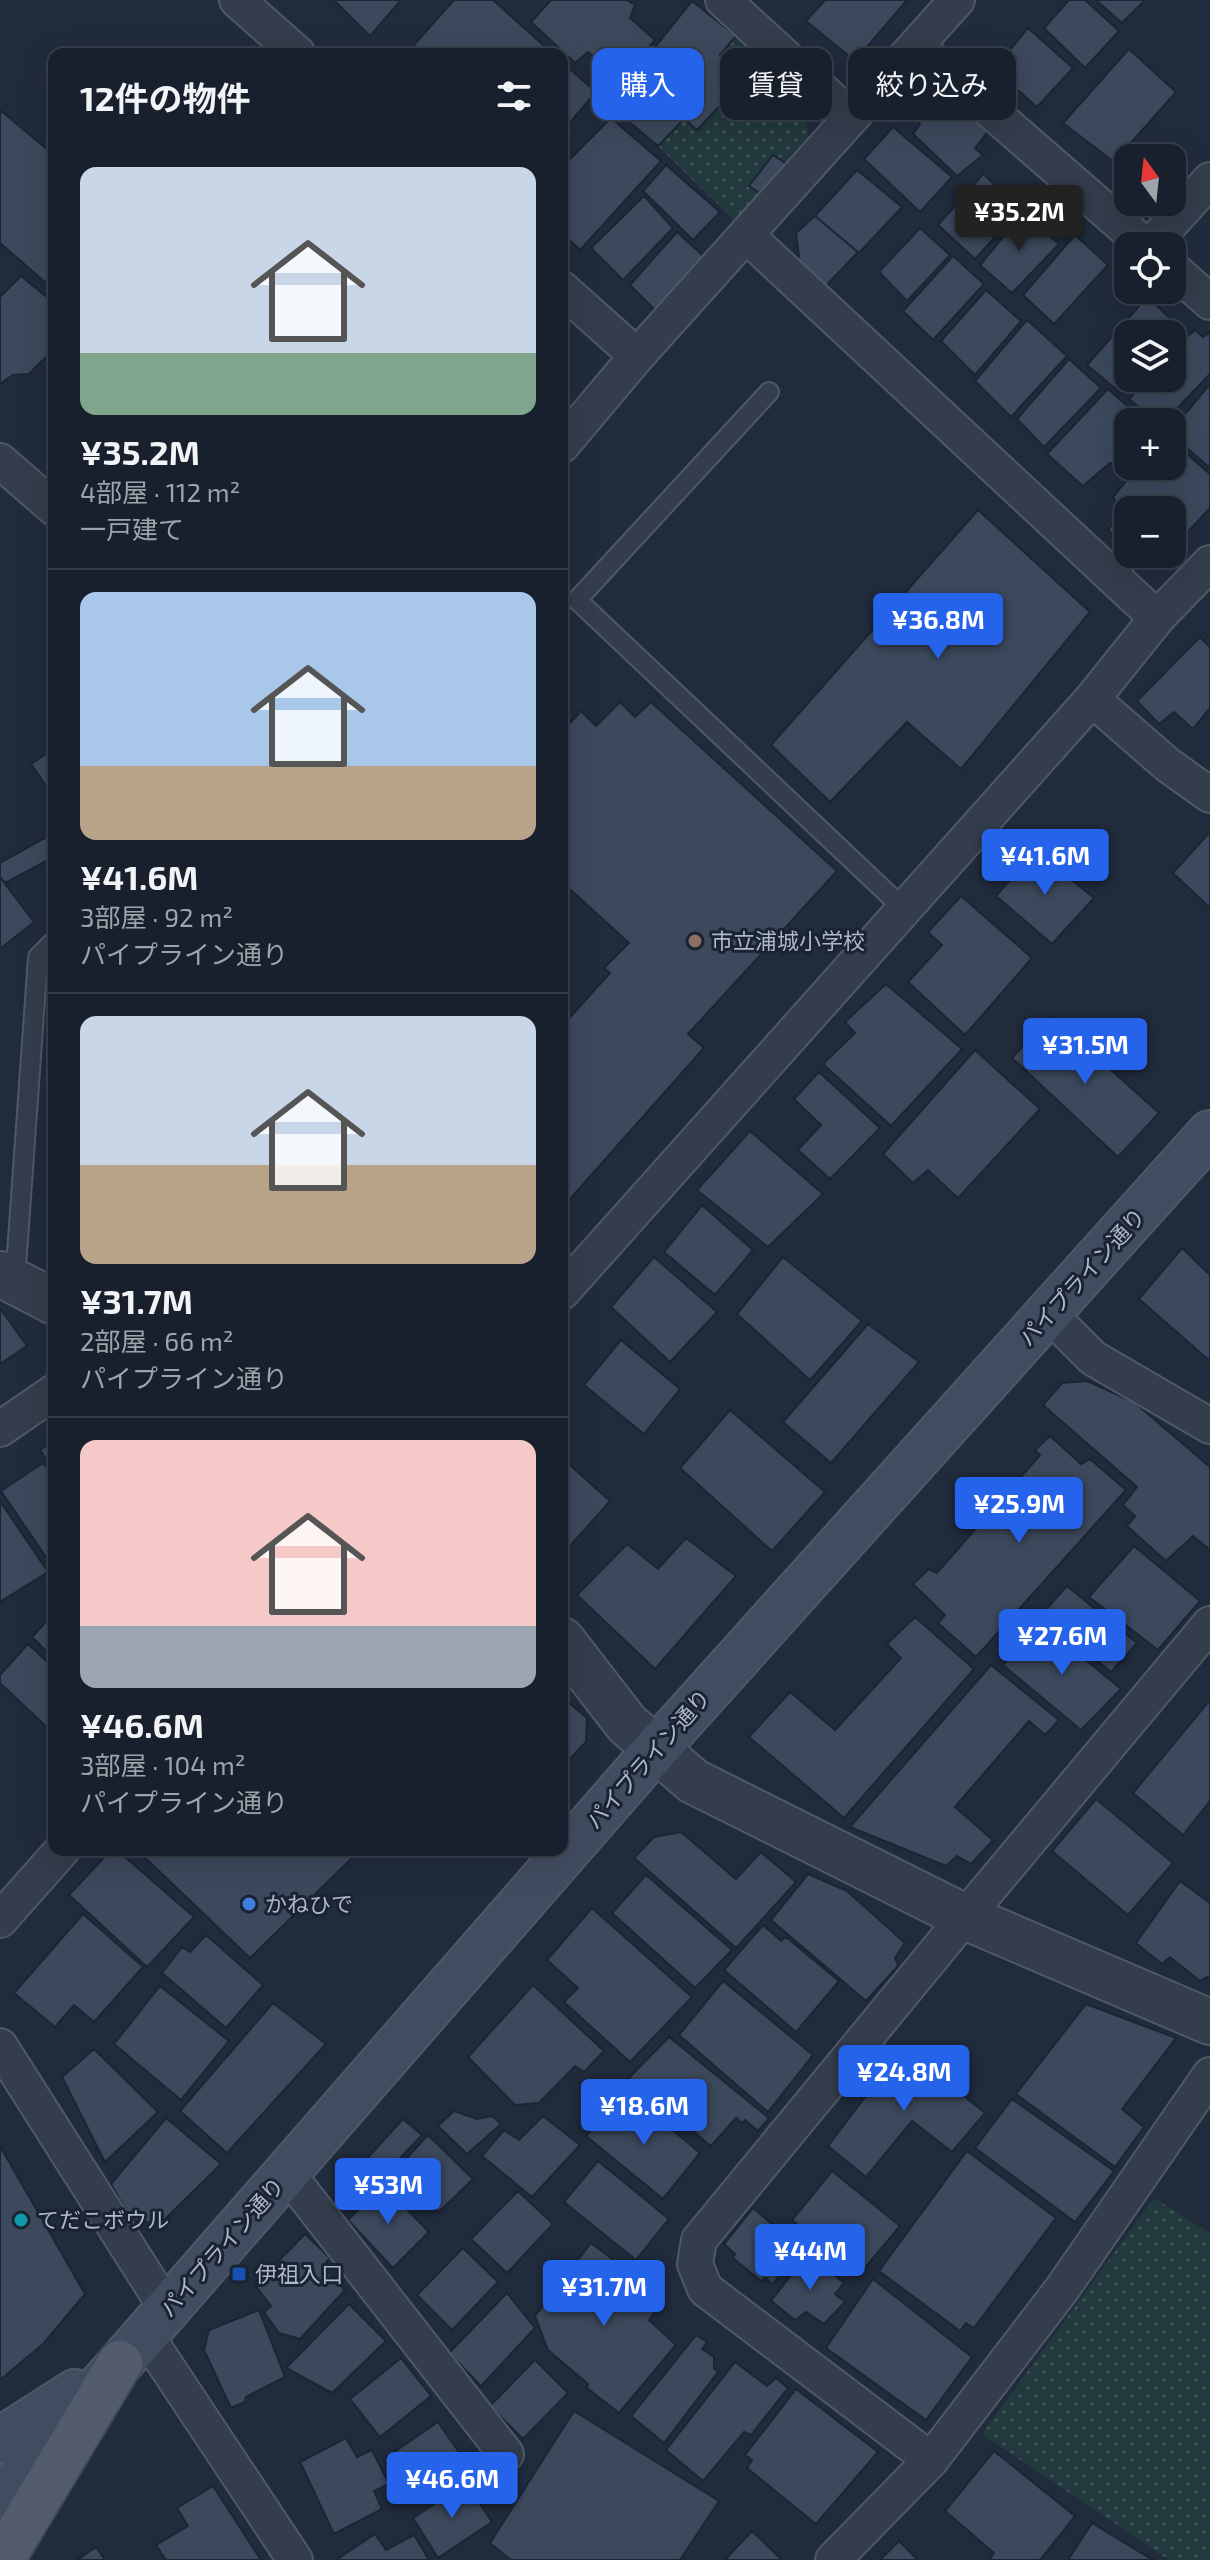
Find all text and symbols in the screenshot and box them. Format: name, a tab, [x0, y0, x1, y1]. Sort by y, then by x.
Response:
chip: 購入	[592, 48, 704, 120]
chip: 賃貸	[720, 48, 832, 120]
chip: 絞り込み	[848, 48, 1016, 120]
icon: filters	[492, 74, 536, 118]
text: 12件の物件	[80, 77, 250, 118]
north arrow	[1114, 144, 1186, 216]
map controls	[1114, 144, 1186, 568]
pin: ¥35.2M	[954, 185, 1084, 253]
text: ¥35.2M	[973, 195, 1065, 226]
icon: home	[236, 219, 380, 363]
button: locate	[1114, 232, 1186, 304]
button: layers	[1114, 320, 1186, 392]
button: +	[1114, 408, 1186, 480]
text: ¥35.2M	[80, 431, 200, 472]
text: 4部屋 · 112 m²	[80, 476, 240, 507]
button: −	[1114, 496, 1186, 568]
text: 一戸建て	[80, 513, 184, 544]
pin: ¥36.8M	[873, 593, 1003, 661]
text: ¥36.8M	[891, 603, 985, 634]
icon: home	[236, 644, 380, 788]
pin: ¥41.6M	[980, 829, 1110, 897]
text: ¥41.6M	[1000, 839, 1090, 870]
text: ¥41.6M	[80, 856, 198, 897]
text: 3部屋 · 92 m²	[80, 901, 233, 932]
place label: 市立浦城小学校	[711, 927, 865, 953]
marker: 市立浦城小学校	[686, 932, 704, 950]
text: パイプライン通り	[80, 938, 288, 969]
pin: ¥31.5M	[1020, 1018, 1150, 1086]
text: ¥31.5M	[1041, 1028, 1129, 1059]
icon: home	[236, 1068, 380, 1212]
street label: パイプライン通り	[1013, 1202, 1150, 1350]
text: ¥31.7M	[80, 1280, 193, 1321]
text: 2部屋 · 66 m²	[80, 1325, 233, 1356]
text: パイプライン通り	[80, 1362, 288, 1393]
pin: ¥25.9M	[954, 1477, 1084, 1545]
text: ¥25.9M	[973, 1487, 1065, 1518]
icon: home	[236, 1492, 380, 1636]
pin: ¥27.6M	[997, 1609, 1127, 1677]
text: ¥27.6M	[1017, 1619, 1107, 1650]
street label: パイプライン通り	[580, 1683, 715, 1833]
text: ¥46.6M	[80, 1704, 204, 1745]
text: 3部屋 · 104 m²	[80, 1749, 246, 1780]
text: パイプライン通り	[80, 1786, 288, 1817]
place label: かねひで	[265, 1890, 353, 1916]
marker: かねひで	[240, 1895, 258, 1913]
pin: ¥24.8M	[839, 2045, 969, 2113]
text: ¥24.8M	[856, 2055, 952, 2086]
pin: ¥18.6M	[579, 2079, 709, 2147]
text: ¥18.6M	[599, 2089, 689, 2120]
pin: ¥53M	[341, 2158, 435, 2226]
text: ¥53M	[353, 2168, 423, 2199]
street label: パイプライン通り	[154, 2171, 289, 2321]
place label: てだこボウル	[37, 2206, 169, 2232]
marker: てだこボウル	[12, 2211, 30, 2229]
pin: ¥44M	[763, 2224, 857, 2292]
text: ¥44M	[773, 2234, 847, 2265]
place label: 伊祖入口	[255, 2260, 343, 2286]
pin: ¥31.7M	[539, 2260, 669, 2328]
marker: 伊祖入口	[230, 2265, 248, 2283]
text: ¥31.7M	[561, 2270, 647, 2301]
pin: ¥46.6M	[387, 2452, 517, 2520]
text: ¥46.6M	[405, 2462, 499, 2493]

